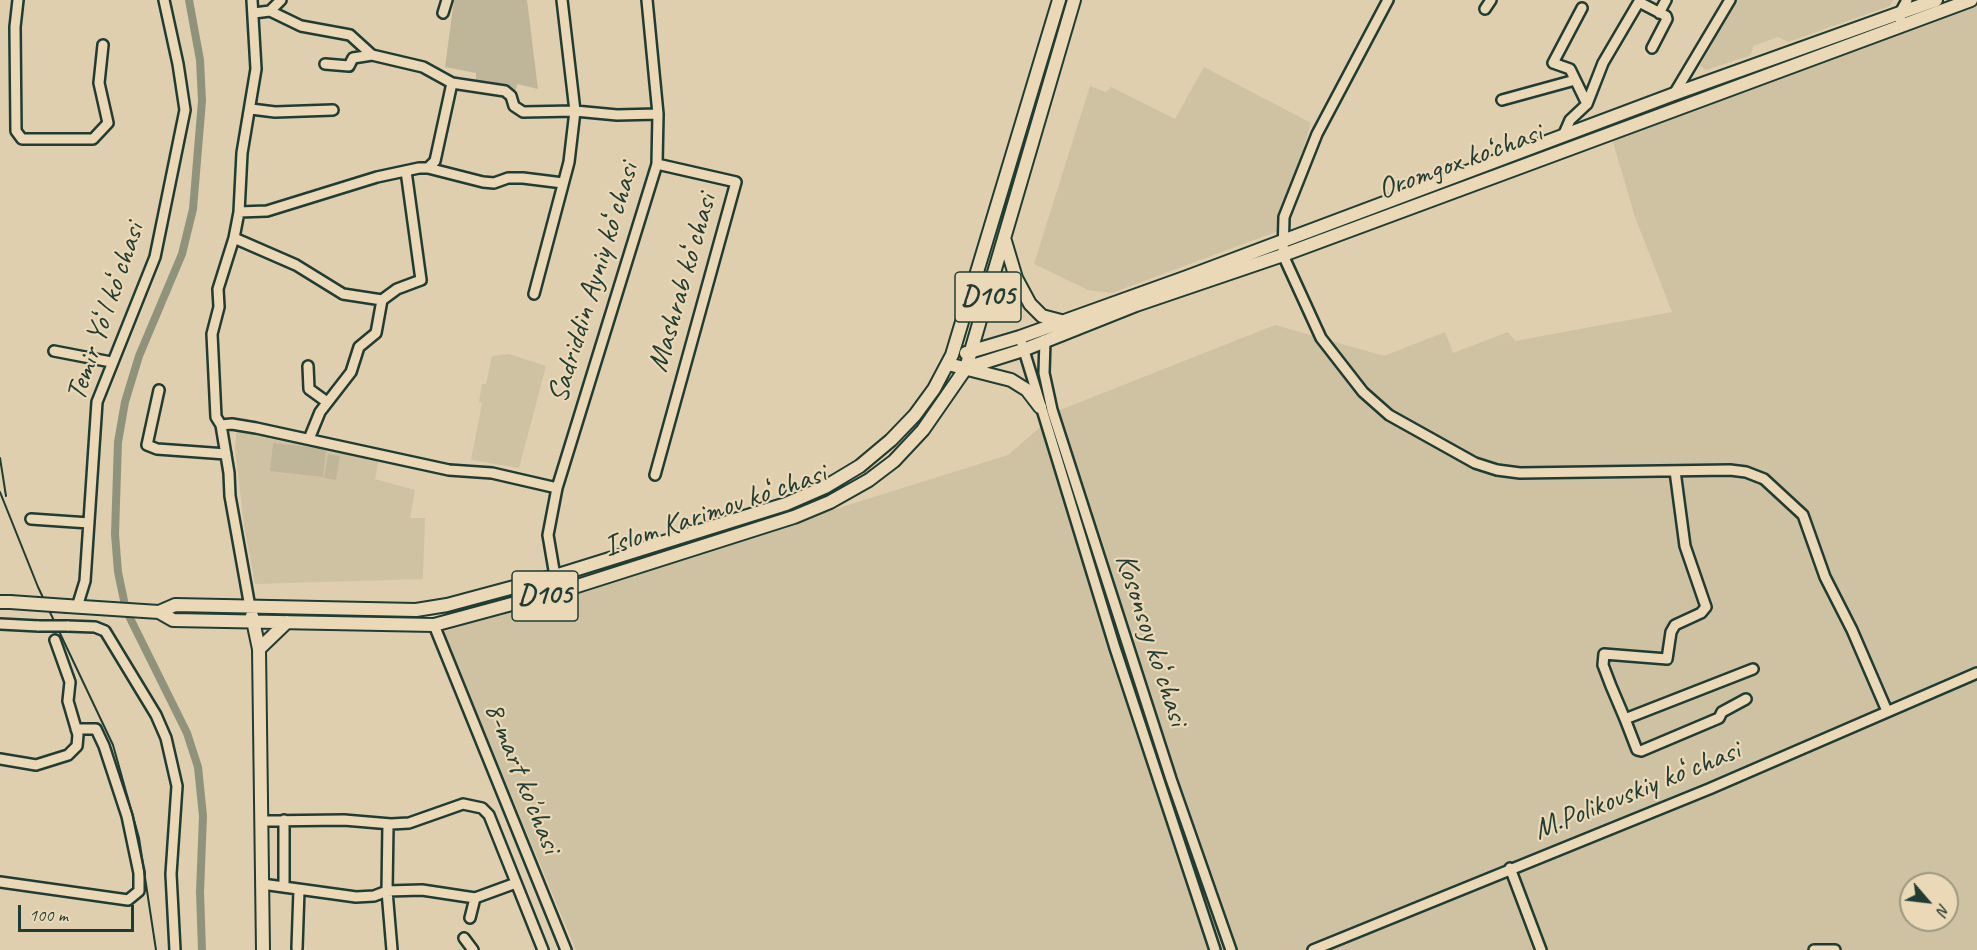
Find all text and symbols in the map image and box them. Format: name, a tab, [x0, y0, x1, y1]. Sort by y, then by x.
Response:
street label: Oromgox ko‘chasi	[1373, 116, 1547, 208]
street label: Sadriddin Ayniy koʻchasi	[540, 159, 648, 407]
street label: Mashrab koʻchasi	[640, 190, 726, 376]
street label: Temir Yoʻl koʻchasi	[59, 218, 153, 406]
road number: D105	[955, 272, 1021, 322]
street label: Islom Karimov koʻchasi	[599, 456, 831, 566]
street label: Kosonsoy koʻchasi	[1106, 550, 1196, 730]
road number: D105	[512, 571, 578, 621]
street label: 8-mart ko'chasi	[475, 697, 569, 859]
street label: M.Polikovskiy koʻchasi	[1529, 733, 1745, 849]
north arrow	[1899, 872, 1959, 932]
scale bar	[21, 893, 136, 931]
text: N	[1932, 900, 1954, 919]
text: 100 m	[29, 904, 68, 926]

